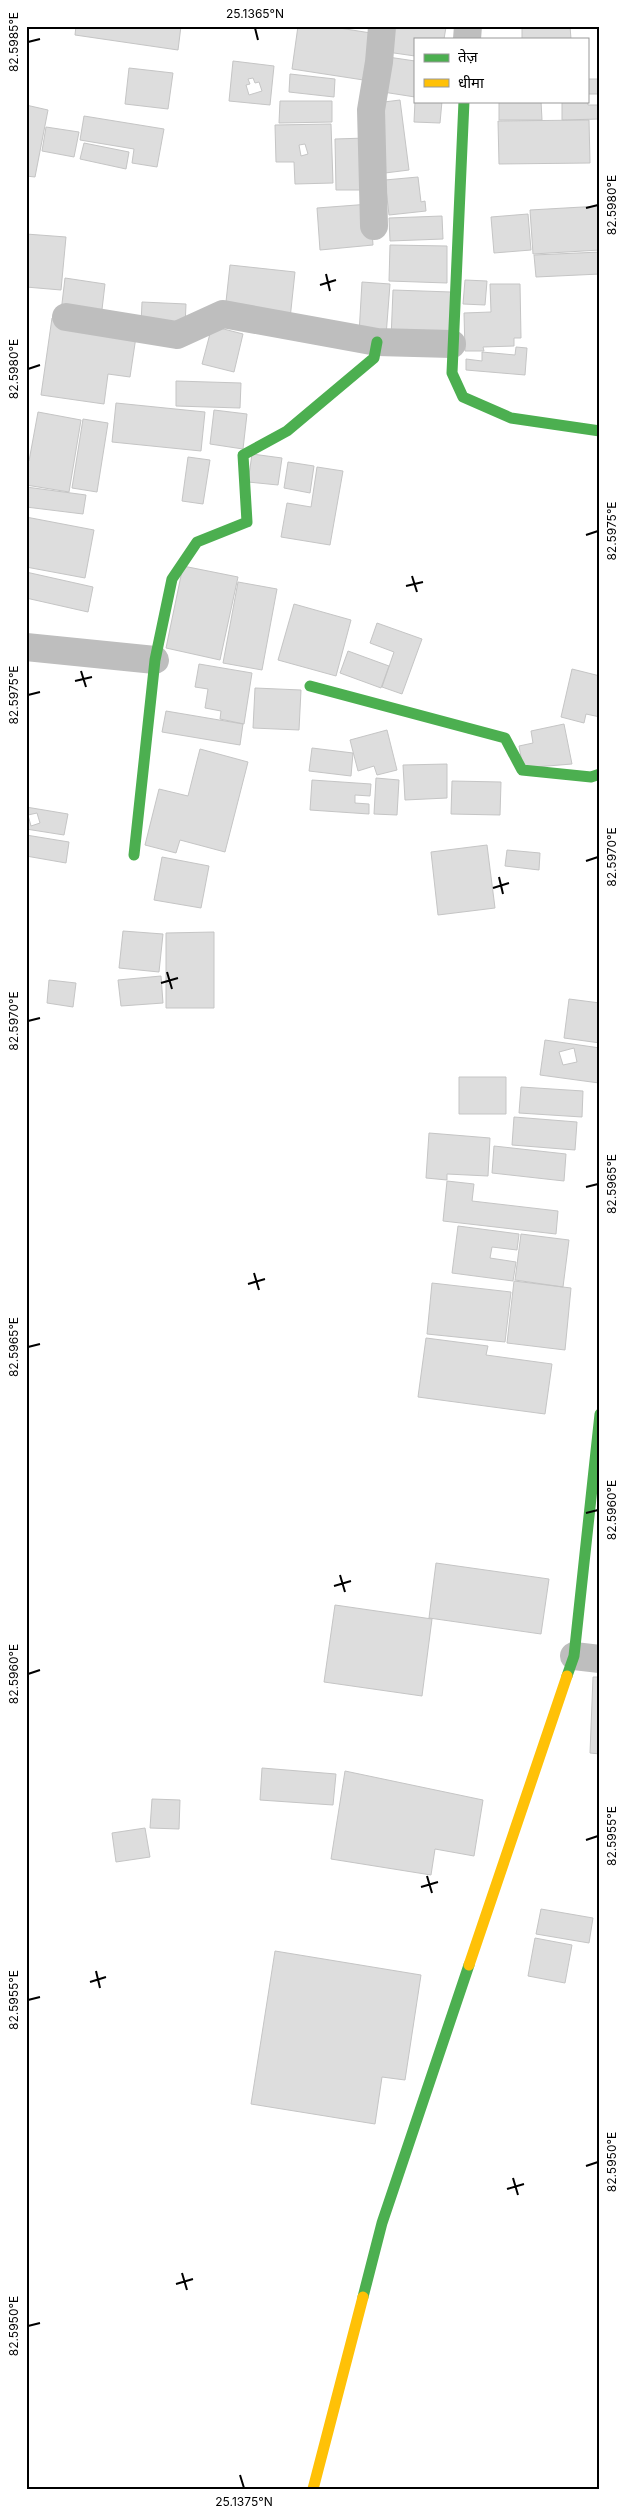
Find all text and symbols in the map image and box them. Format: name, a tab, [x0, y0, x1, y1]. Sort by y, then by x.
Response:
text: 25.1365°N	[226, 6, 284, 21]
text: 82.5985°E	[6, 12, 21, 72]
legend	[414, 38, 588, 102]
text: तेज़	[458, 47, 479, 66]
text: धीमा	[458, 73, 485, 92]
text: 82.5980°E	[604, 175, 619, 235]
text: 82.5980°E	[6, 339, 21, 399]
text: 82.5975°E	[604, 501, 619, 561]
text: 82.5975°E	[6, 665, 21, 725]
text: 82.5970°E	[604, 827, 619, 887]
text: 82.5970°E	[6, 991, 21, 1051]
text: 82.5965°E	[604, 1154, 619, 1214]
text: 82.5965°E	[6, 1317, 21, 1377]
text: 82.5960°E	[604, 1480, 619, 1540]
text: 82.5960°E	[6, 1644, 21, 1704]
text: 82.5955°E	[604, 1806, 619, 1866]
text: 82.5955°E	[6, 1970, 21, 2030]
text: 82.5950°E	[604, 2132, 619, 2192]
text: 82.5950°E	[6, 2296, 21, 2356]
text: 25.1375°N	[215, 2494, 273, 2509]

